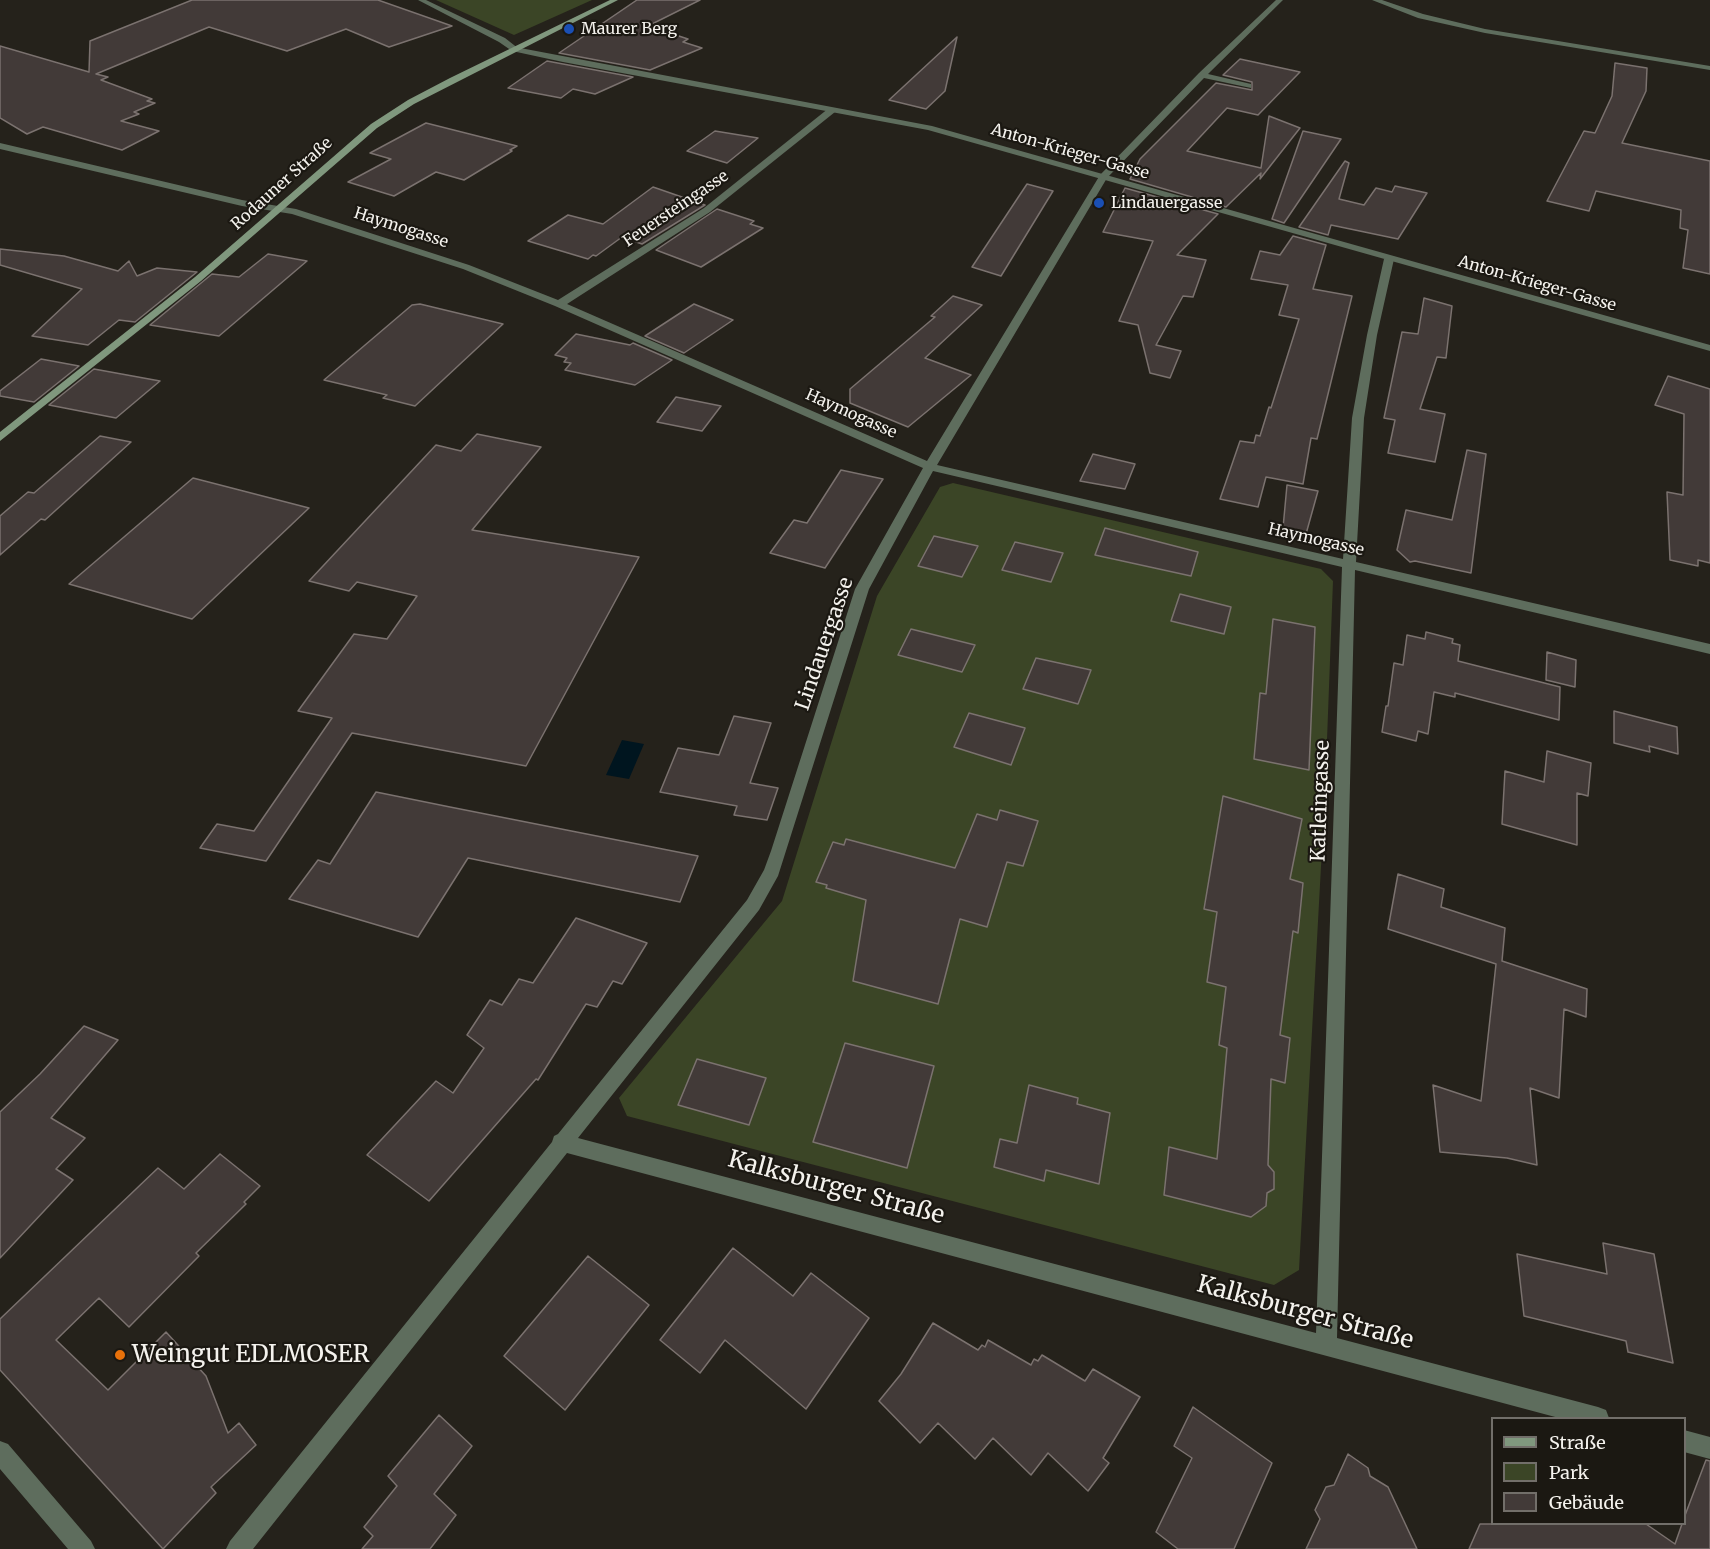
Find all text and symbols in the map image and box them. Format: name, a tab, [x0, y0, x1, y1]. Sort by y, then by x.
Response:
place label: Maurer Berg	[581, 19, 677, 39]
marker: Maurer Berg	[562, 22, 576, 36]
street label: Anton-Krieger-Gasse	[989, 120, 1151, 184]
street label: Rodauner Straße	[228, 134, 336, 234]
street label: Feuersteingasse	[620, 167, 732, 251]
place label: Lindauergasse	[1111, 193, 1222, 213]
marker: Lindauergasse	[1092, 196, 1106, 210]
street label: Haymogasse	[351, 204, 451, 252]
street label: Anton-Krieger-Gasse	[1456, 252, 1618, 316]
street label: Haymogasse	[802, 385, 900, 443]
street label: Haymogasse	[1266, 520, 1366, 560]
street label: Lindauergasse	[791, 574, 859, 714]
street label: Katleingasse	[1307, 740, 1335, 862]
street label: Kalksburger Straße	[725, 1145, 947, 1231]
street label: Kalksburger Straße	[1194, 1270, 1416, 1356]
place label: Weingut EDLMOSER	[132, 1341, 370, 1369]
marker: Weingut EDLMOSER	[113, 1348, 127, 1362]
legend	[1491, 1417, 1686, 1525]
text: Straße	[1549, 1431, 1606, 1454]
text: Park	[1549, 1461, 1589, 1484]
text: Gebäude	[1549, 1491, 1624, 1514]

